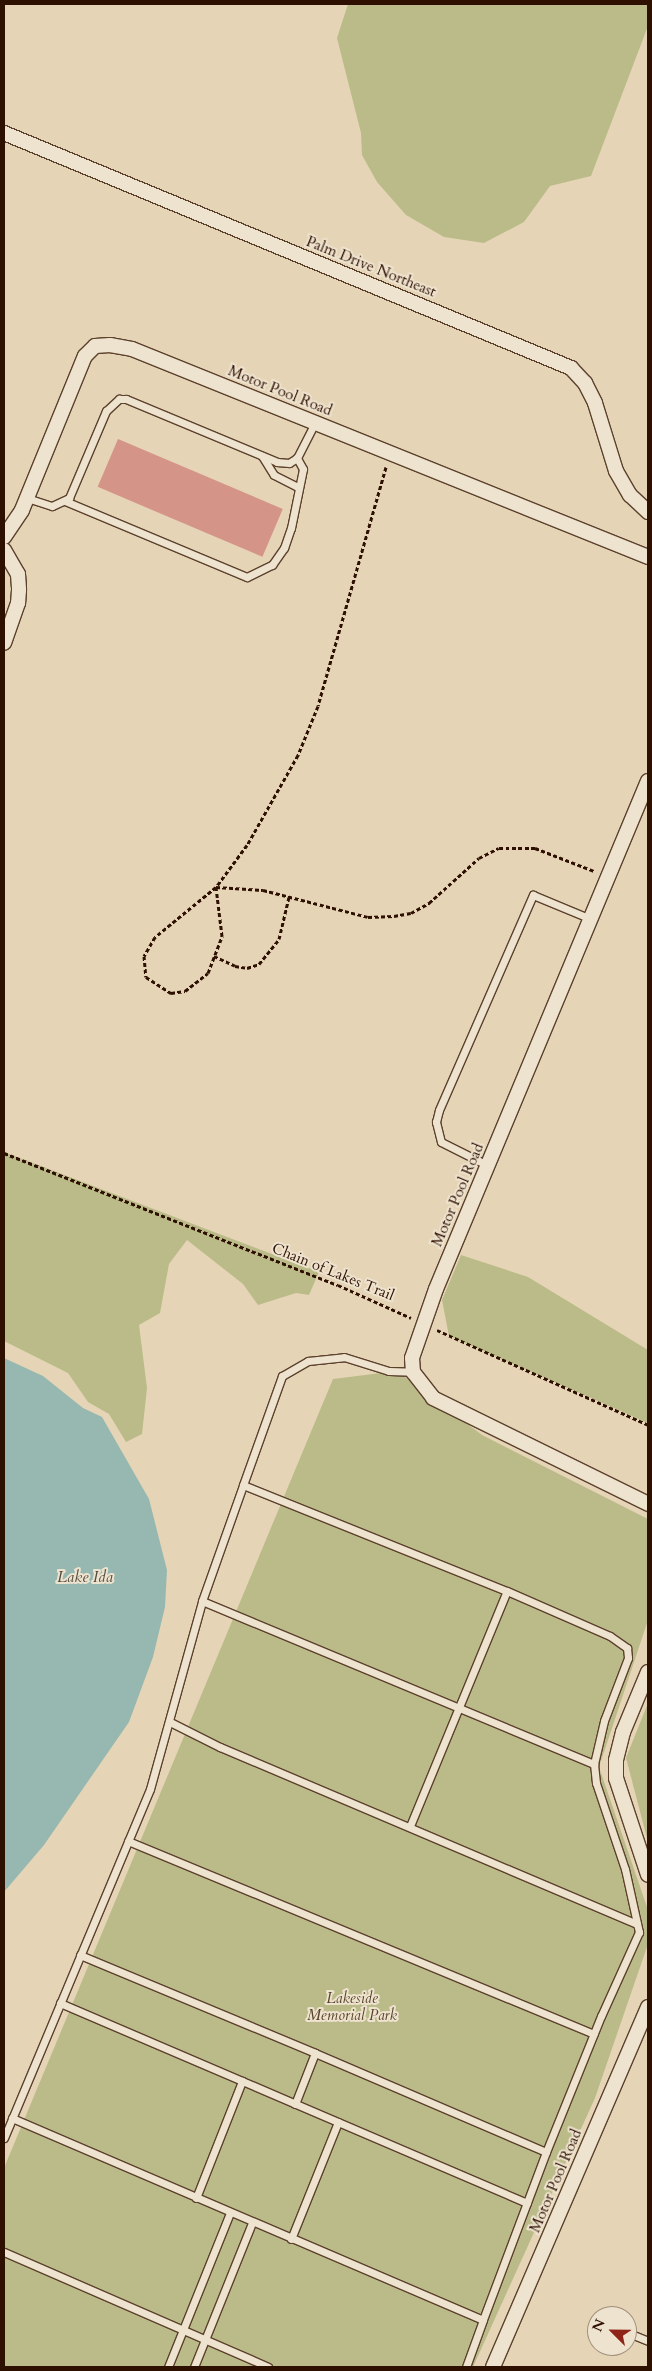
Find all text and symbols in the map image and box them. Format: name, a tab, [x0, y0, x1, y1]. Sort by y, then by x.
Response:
street label: Palm Drive Northeast	[303, 233, 439, 301]
street label: Motor Pool Road	[225, 362, 335, 420]
street label: Motor Pool Road	[428, 1141, 488, 1249]
street label: Chain of Lakes Trail	[269, 1239, 397, 1305]
water label: Lake Ida	[57, 1567, 113, 1587]
park label: Lakeside Memorial Park	[307, 1989, 397, 2024]
street label: Motor Pool Road	[526, 2127, 586, 2235]
north arrow	[587, 2306, 637, 2356]
text: N	[588, 2316, 610, 2335]

